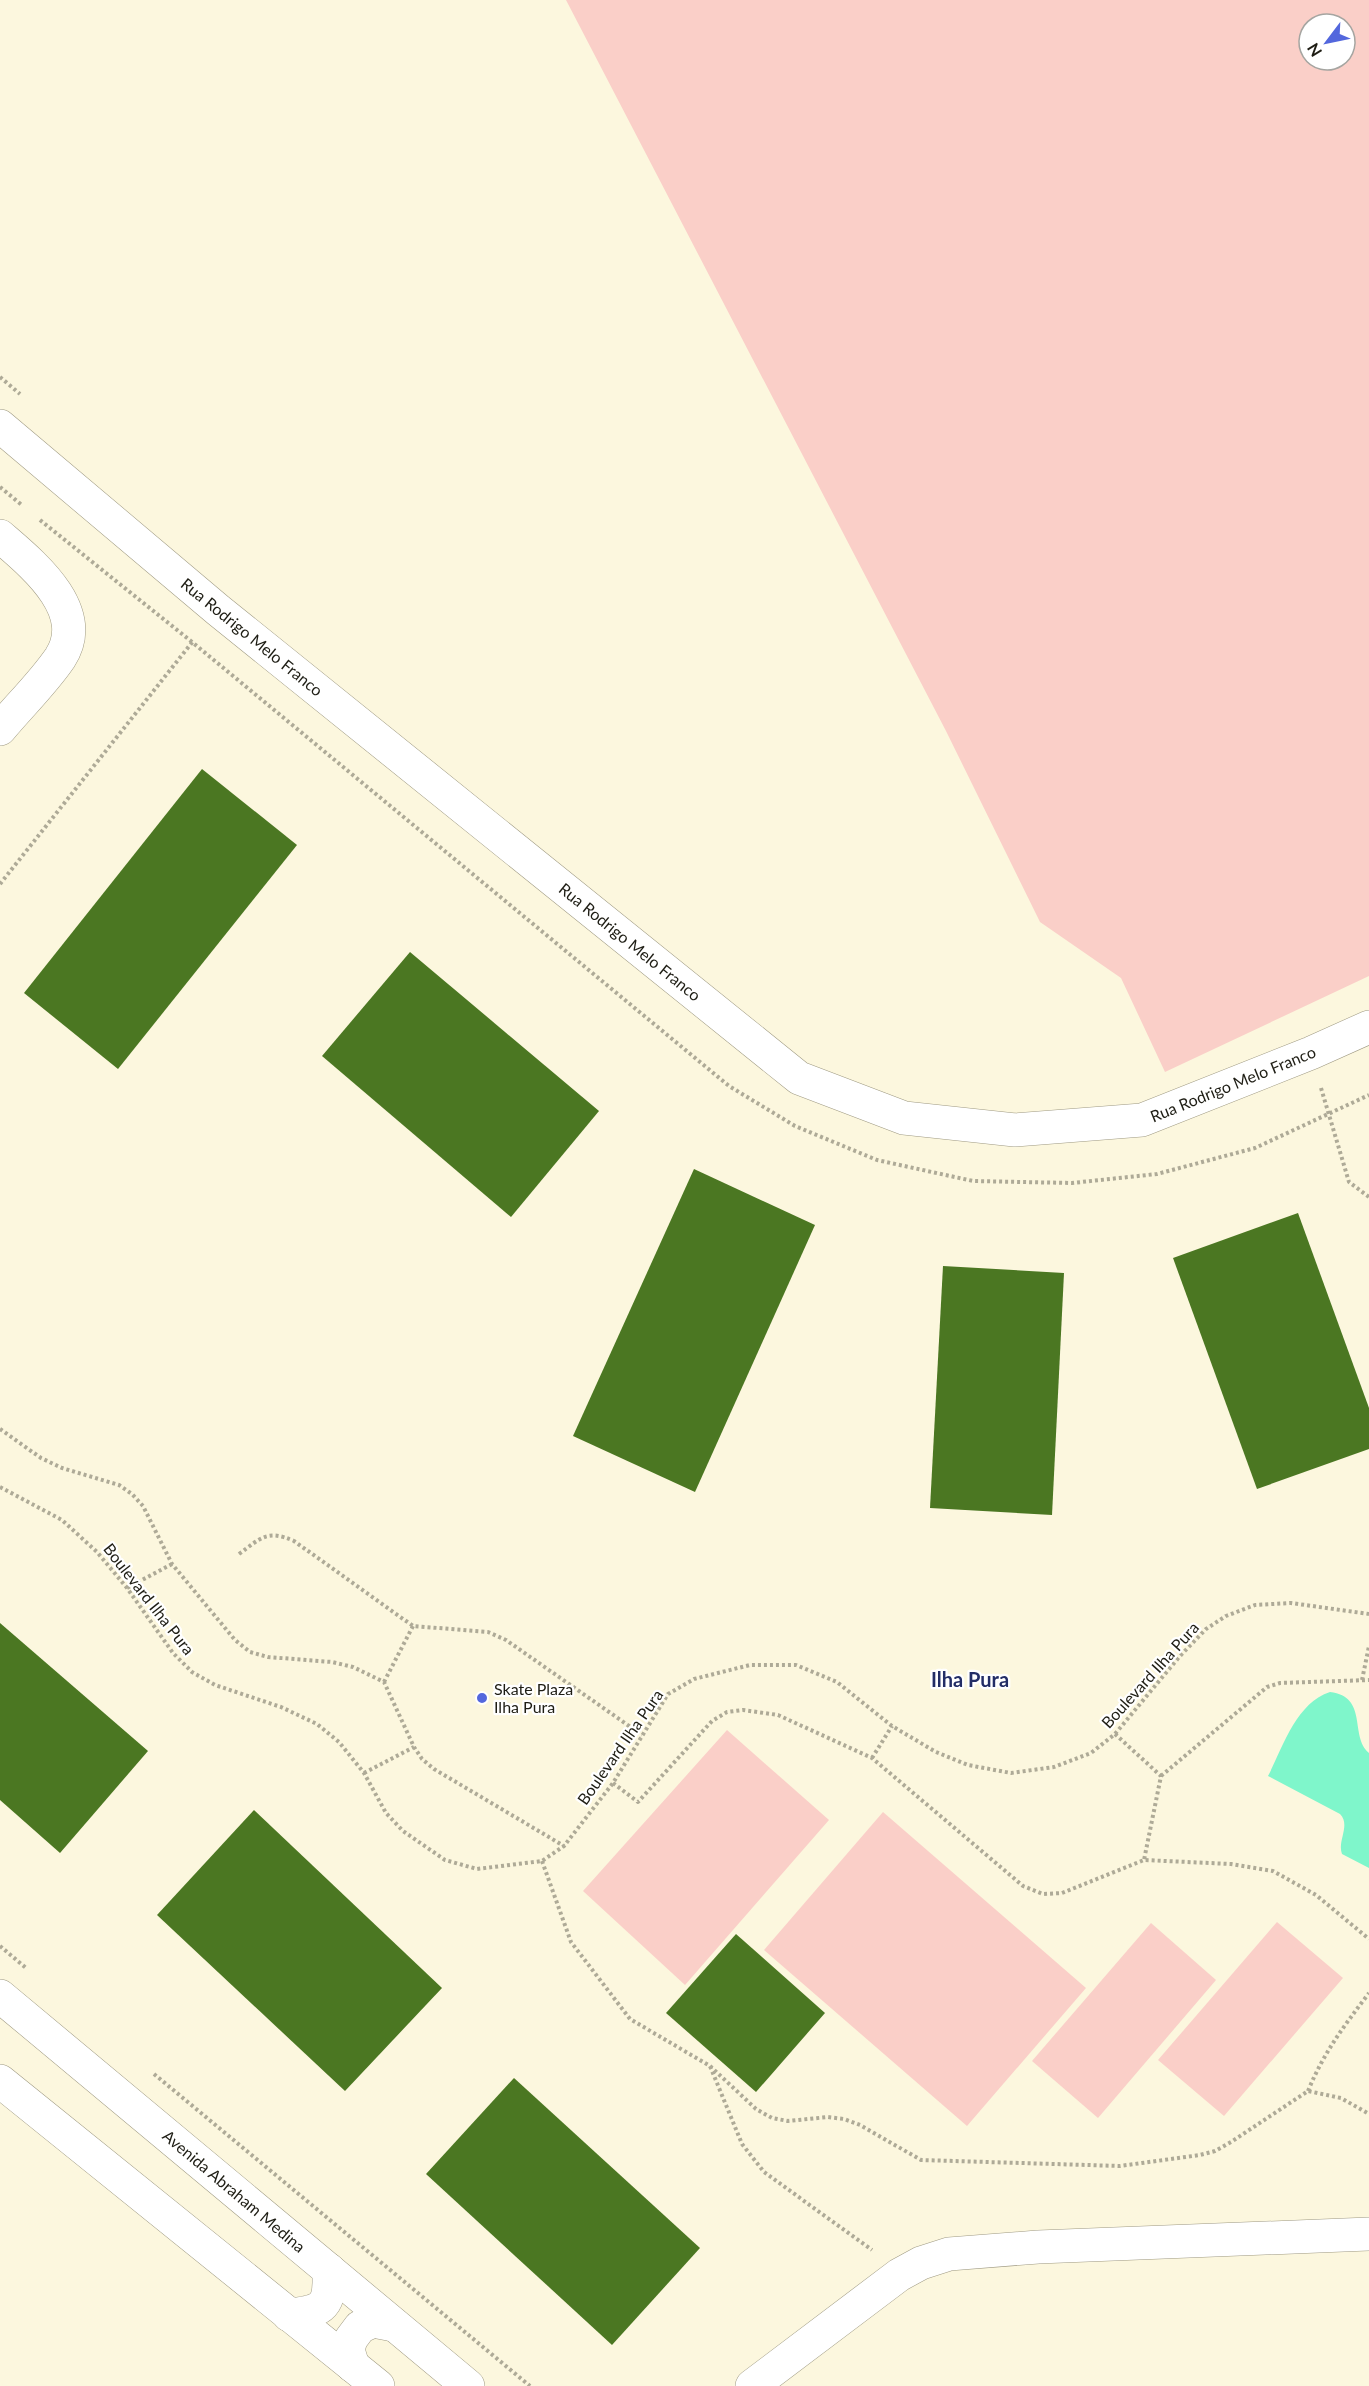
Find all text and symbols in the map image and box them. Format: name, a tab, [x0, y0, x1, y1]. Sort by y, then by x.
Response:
north arrow	[1297, 12, 1357, 72]
text: N	[1303, 40, 1325, 60]
street label: Rua Rodrigo Melo Franco	[178, 574, 327, 700]
street label: Rua Rodrigo Melo Franco	[556, 879, 705, 1005]
street label: Rua Rodrigo Melo Franco	[1147, 1042, 1318, 1125]
street label: Boulevard Ilha Pura	[100, 1539, 199, 1658]
street label: Boulevard Ilha Pura	[1097, 1618, 1202, 1732]
district label: Ilha Pura	[931, 1667, 1009, 1691]
place label: Skate Plaza Ilha Pura	[494, 1679, 573, 1716]
street label: Boulevard Ilha Pura	[573, 1686, 666, 1808]
marker: Skate Plaza Ilha Pura	[475, 1691, 489, 1705]
street label: Avenida Abraham Medina	[159, 2125, 309, 2256]

